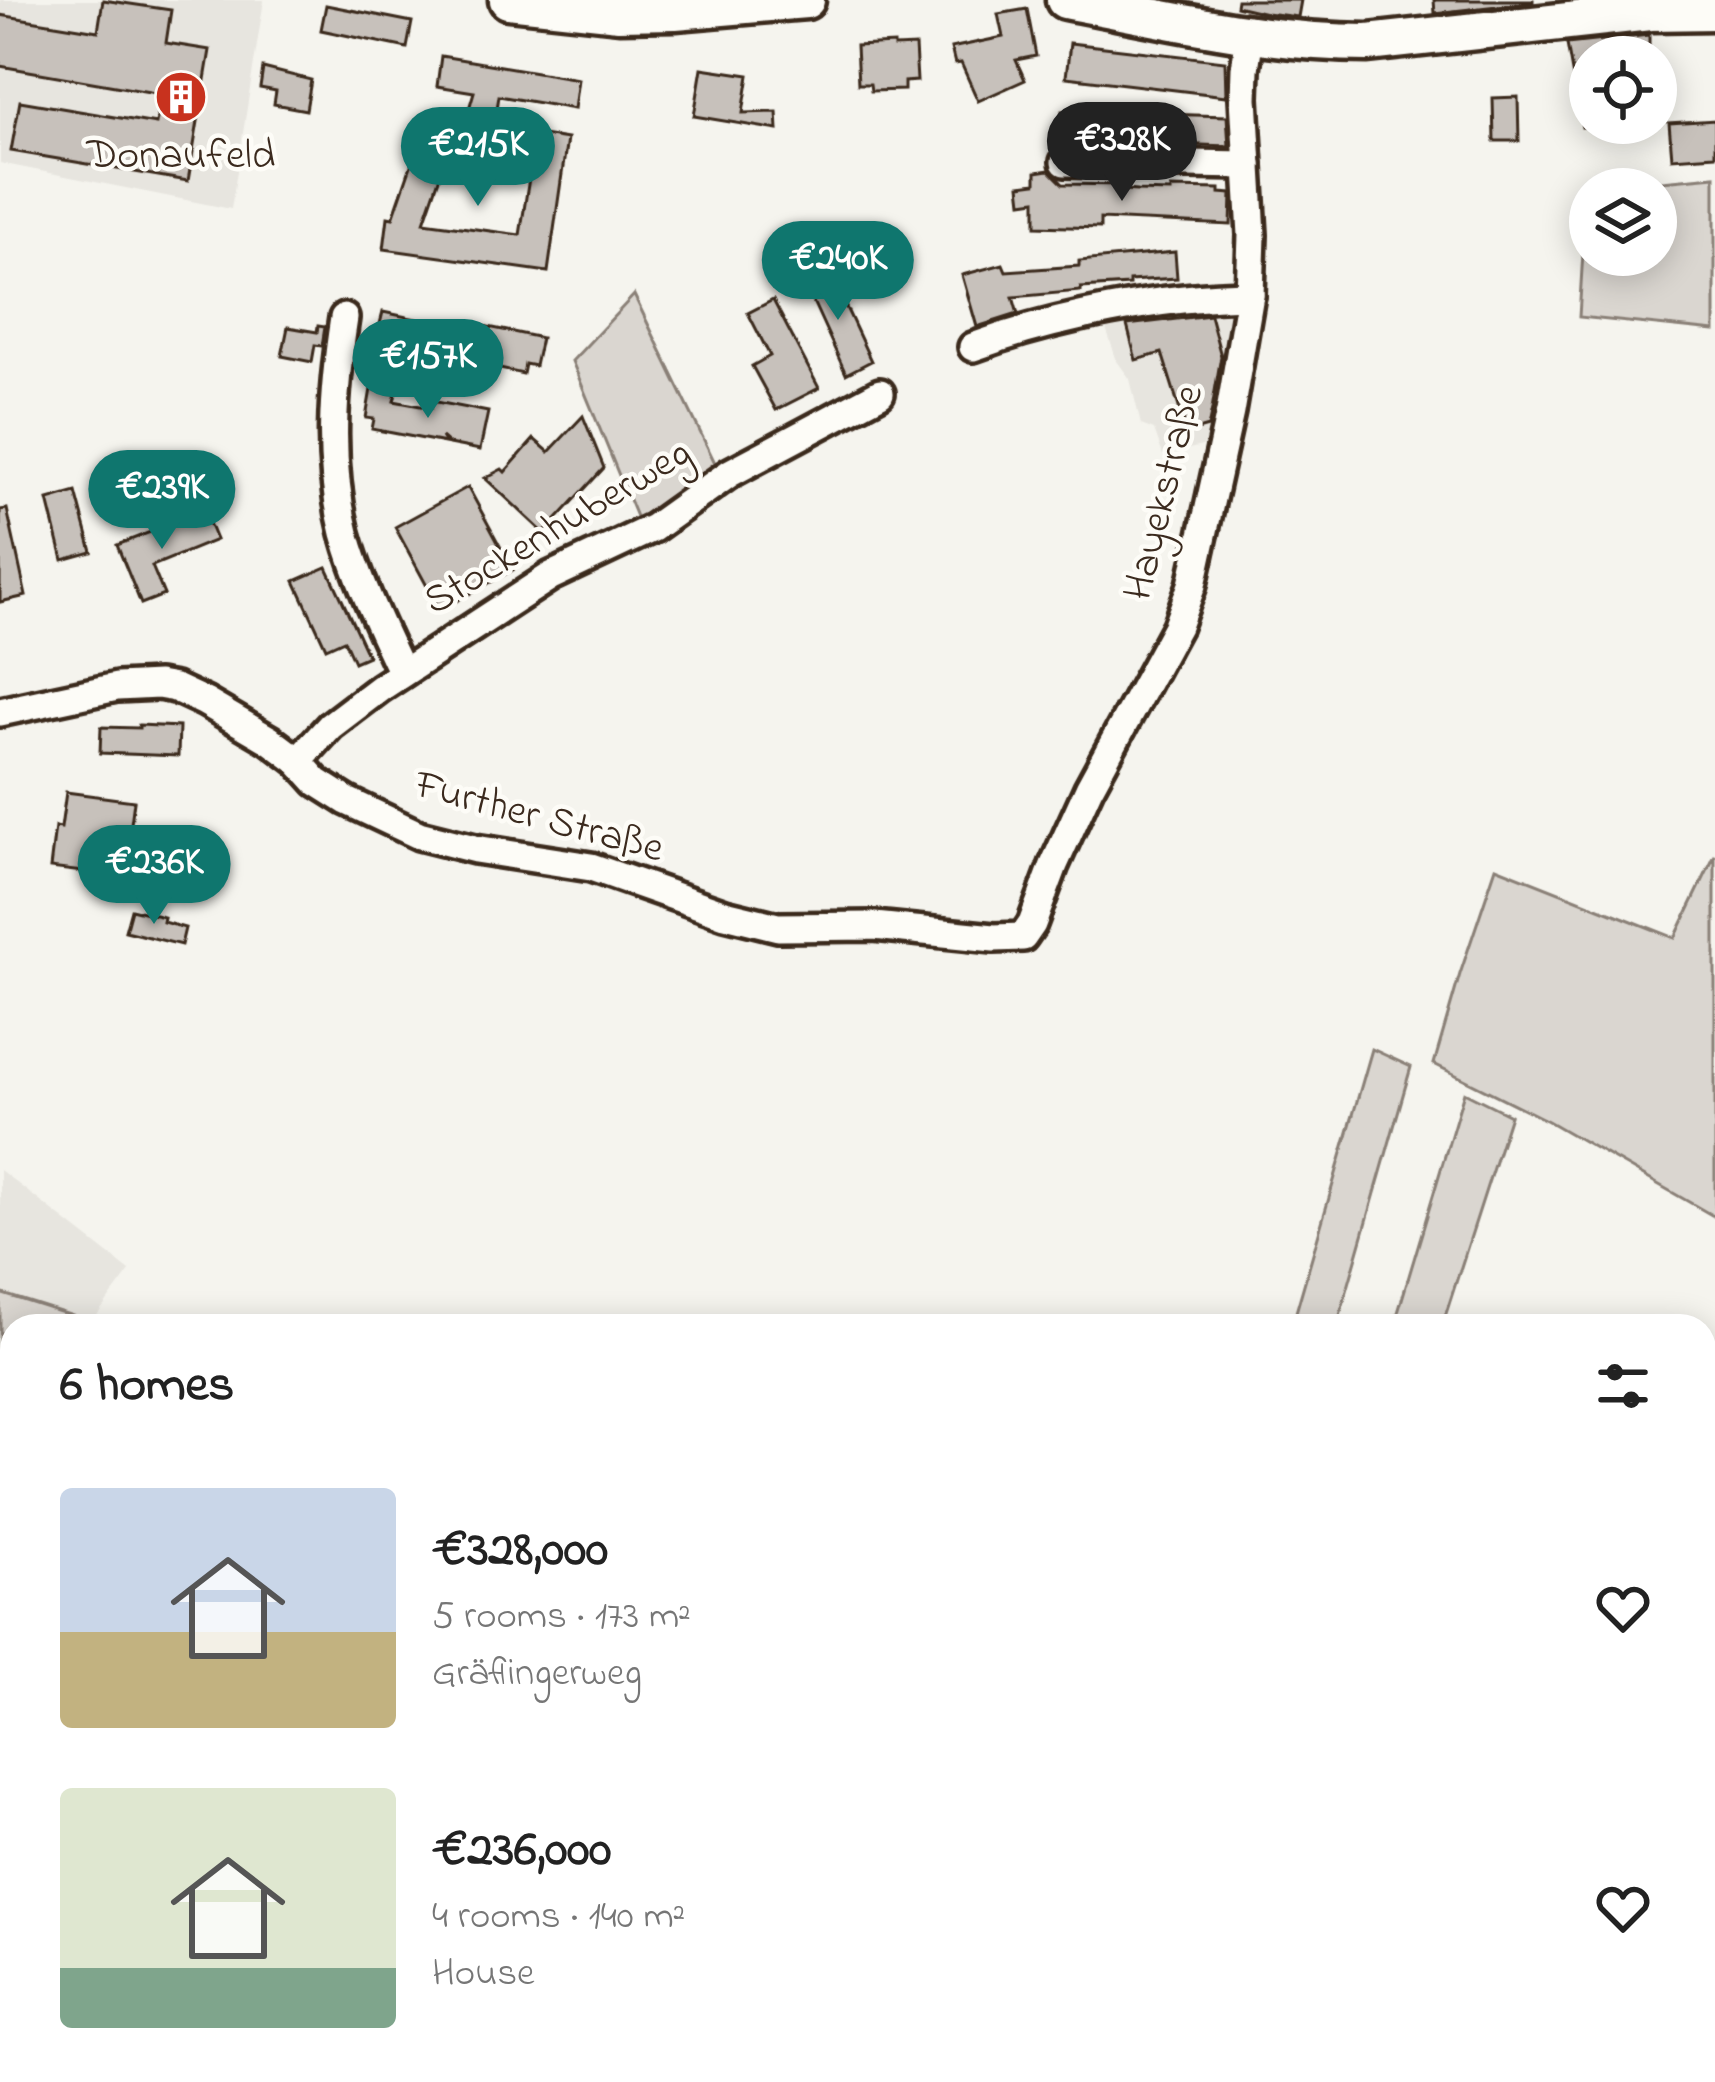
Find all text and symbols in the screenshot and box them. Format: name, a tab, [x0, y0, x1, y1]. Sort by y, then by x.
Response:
map controls	[1569, 36, 1677, 276]
button: locate	[1569, 36, 1677, 144]
building icon: Donaufeld	[153, 69, 209, 125]
pin: €328K	[1038, 102, 1206, 204]
pin: €215K	[394, 107, 562, 209]
text: €328K	[1074, 112, 1170, 169]
text: €215K	[428, 117, 528, 174]
place label: Donaufeld	[86, 126, 275, 187]
button: layers	[1569, 168, 1677, 276]
pin: €240K	[754, 221, 922, 323]
text: €240K	[789, 231, 887, 288]
pin: €157K	[344, 319, 512, 421]
text: €157K	[380, 329, 476, 386]
street label: Hayekstraße	[1109, 379, 1221, 607]
street label: Stockenhuberweg	[413, 424, 703, 632]
pin: €239K	[78, 450, 246, 552]
text: €239K	[115, 460, 209, 517]
street label: Further Straße	[407, 755, 670, 881]
pin: €236K	[70, 825, 238, 927]
text: €236K	[105, 835, 203, 892]
text: 6 homes	[60, 1349, 234, 1424]
icon: filters	[1590, 1353, 1656, 1419]
text: €328,000	[432, 1514, 608, 1589]
icon: home	[156, 1536, 300, 1680]
icon: heart	[1590, 1575, 1656, 1641]
text: 5 rooms · 173 m²	[432, 1589, 691, 1646]
text: Gräflingerweg	[432, 1646, 642, 1703]
text: €236,000	[432, 1814, 611, 1889]
icon: home	[156, 1836, 300, 1980]
icon: heart	[1590, 1875, 1656, 1941]
text: 4 rooms · 140 m²	[432, 1889, 685, 1946]
text: House	[432, 1946, 534, 2003]

